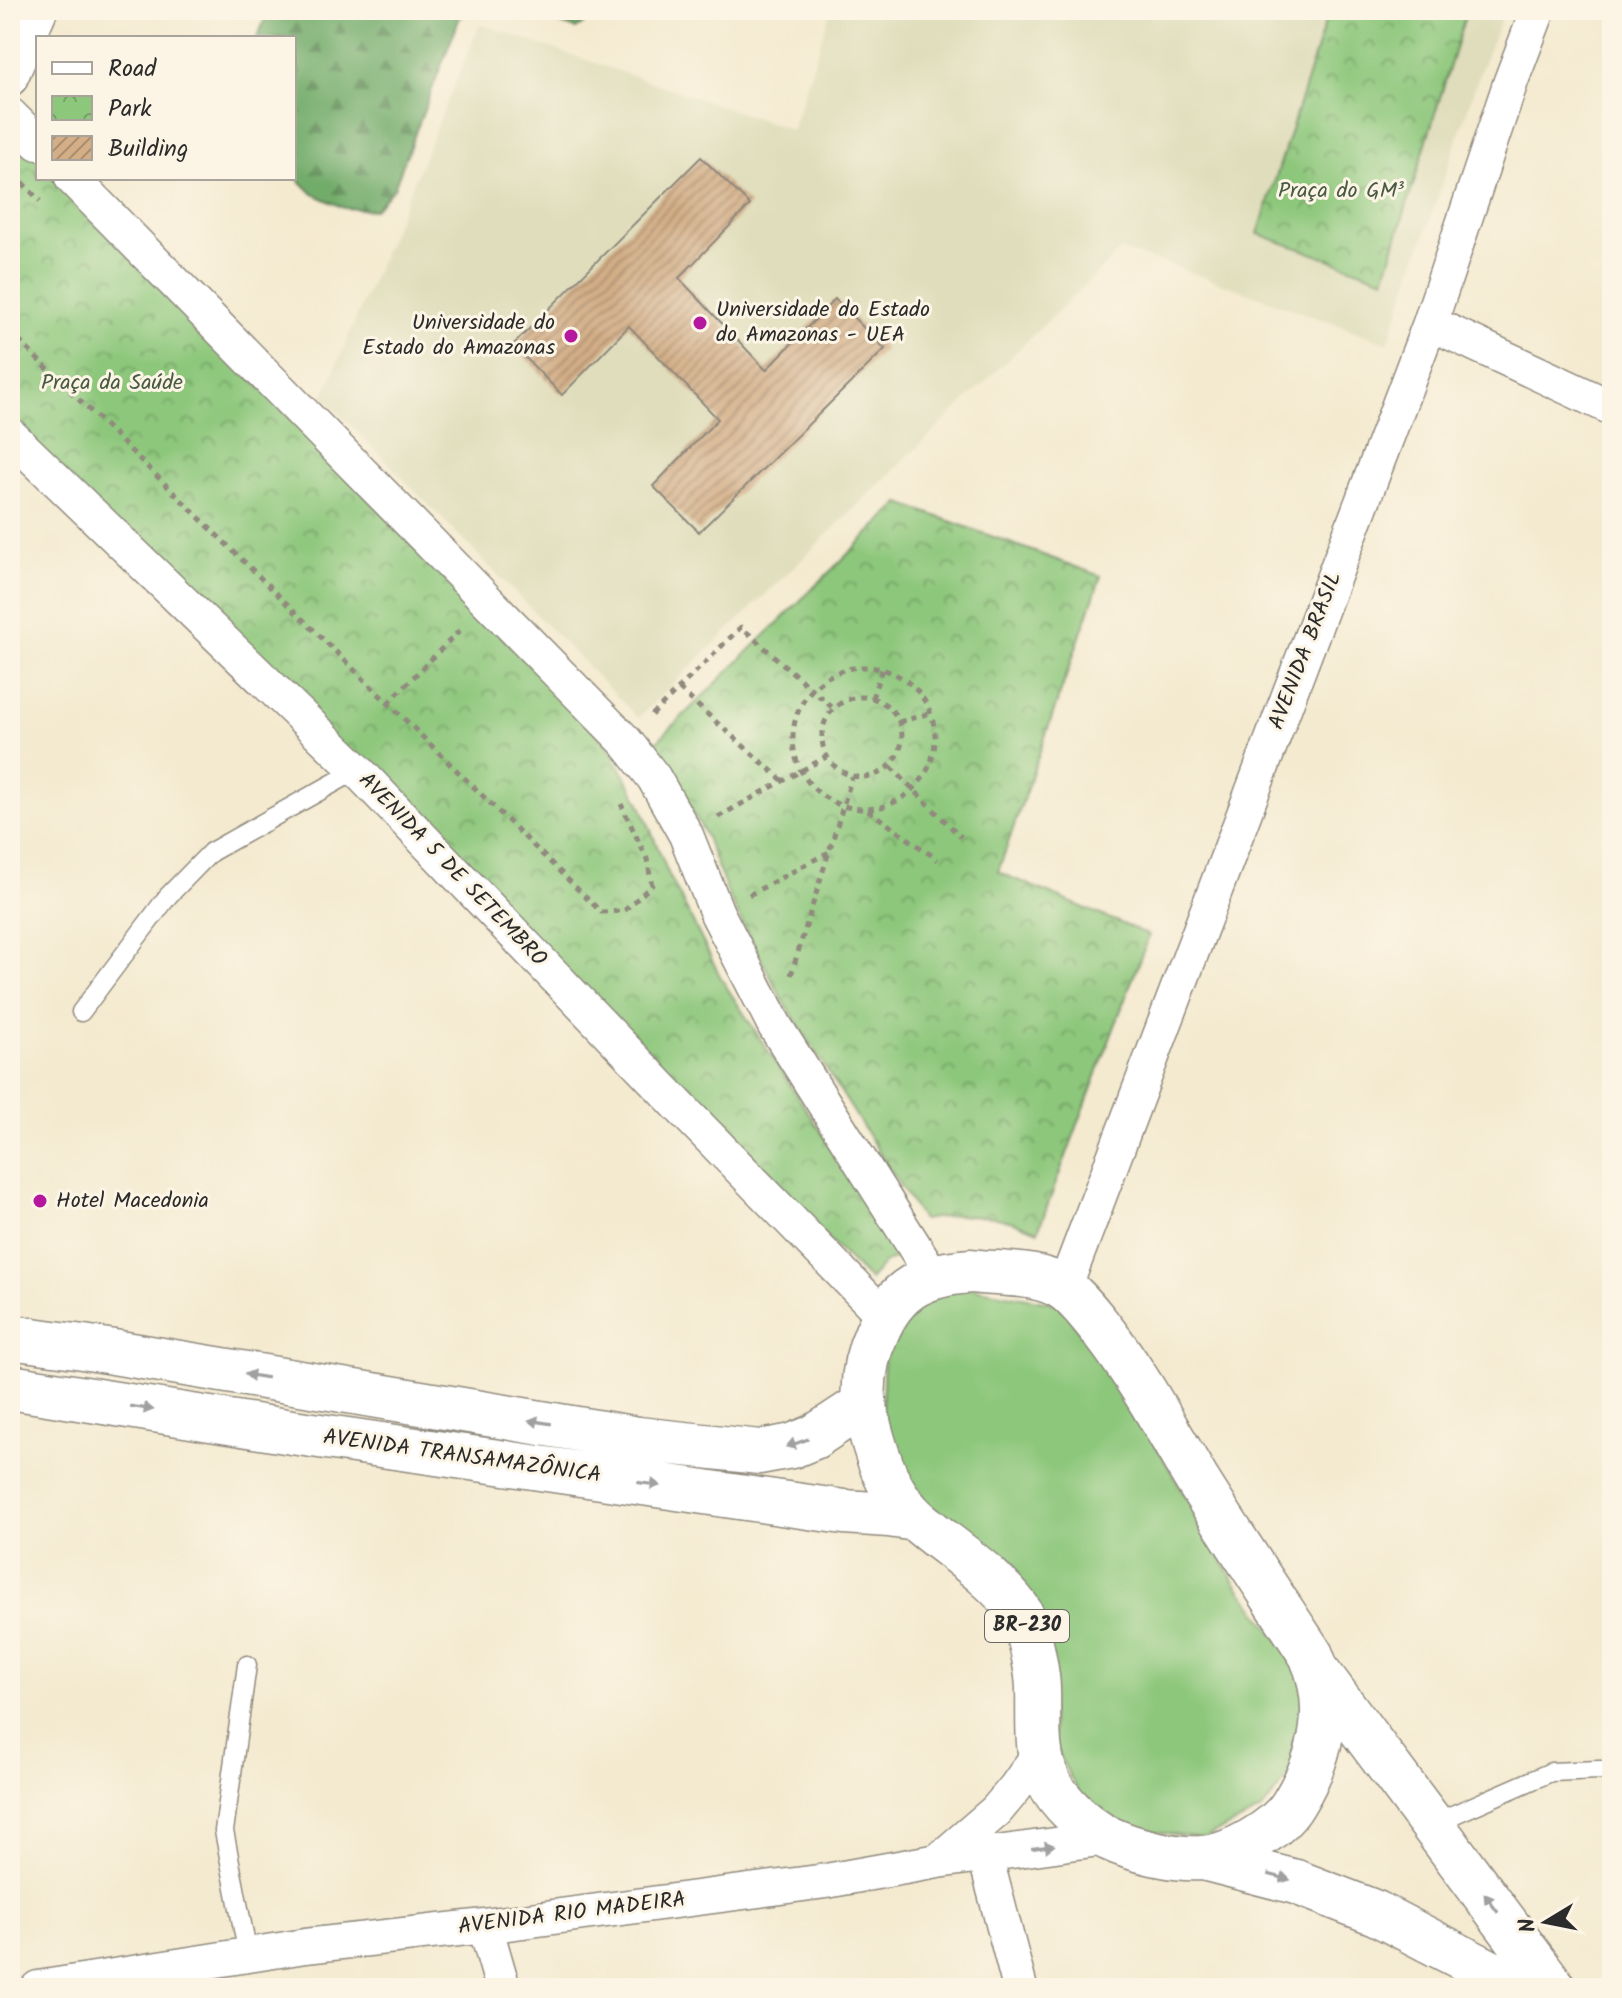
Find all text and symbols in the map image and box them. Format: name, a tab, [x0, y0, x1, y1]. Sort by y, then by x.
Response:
legend	[36, 36, 296, 180]
text: Road	[108, 50, 157, 89]
text: Park	[108, 90, 152, 129]
text: Building	[108, 130, 188, 169]
park label: Praça do GM³	[1278, 174, 1404, 209]
place label: Universidade do Estado do Amazonas - UEA	[716, 293, 930, 353]
place label: Universidade do Estado do Amazonas	[362, 306, 556, 366]
marker: Universidade do Estado do Amazonas - UEA	[691, 314, 709, 332]
marker: Universidade do Estado do Amazonas	[562, 327, 580, 345]
park label: Praça da Saúde	[41, 366, 183, 401]
street label: AVENIDA BRASIL	[1260, 567, 1352, 735]
street label: AVENIDA 5 DE SETEMBRO	[349, 765, 555, 976]
place label: Hotel Macedonia	[56, 1184, 209, 1219]
marker: Hotel Macedonia	[31, 1192, 49, 1210]
one-way arrow	[243, 1369, 268, 1381]
one-way arrow	[130, 1402, 155, 1415]
one-way arrow	[528, 1416, 553, 1428]
street label: AVENIDA TRANSAMAZÔNICA	[321, 1420, 603, 1494]
one-way arrow	[785, 1438, 809, 1450]
one-way arrow	[637, 1478, 662, 1491]
road number: BR-230	[985, 1610, 1069, 1642]
one-way arrow	[1031, 1840, 1056, 1853]
one-way arrow	[1266, 1872, 1291, 1884]
north arrow	[1506, 1882, 1586, 1962]
street label: AVENIDA RIO MADEIRA	[456, 1883, 688, 1945]
one-way arrow	[1483, 1892, 1499, 1914]
text: N	[1510, 1915, 1547, 1935]

